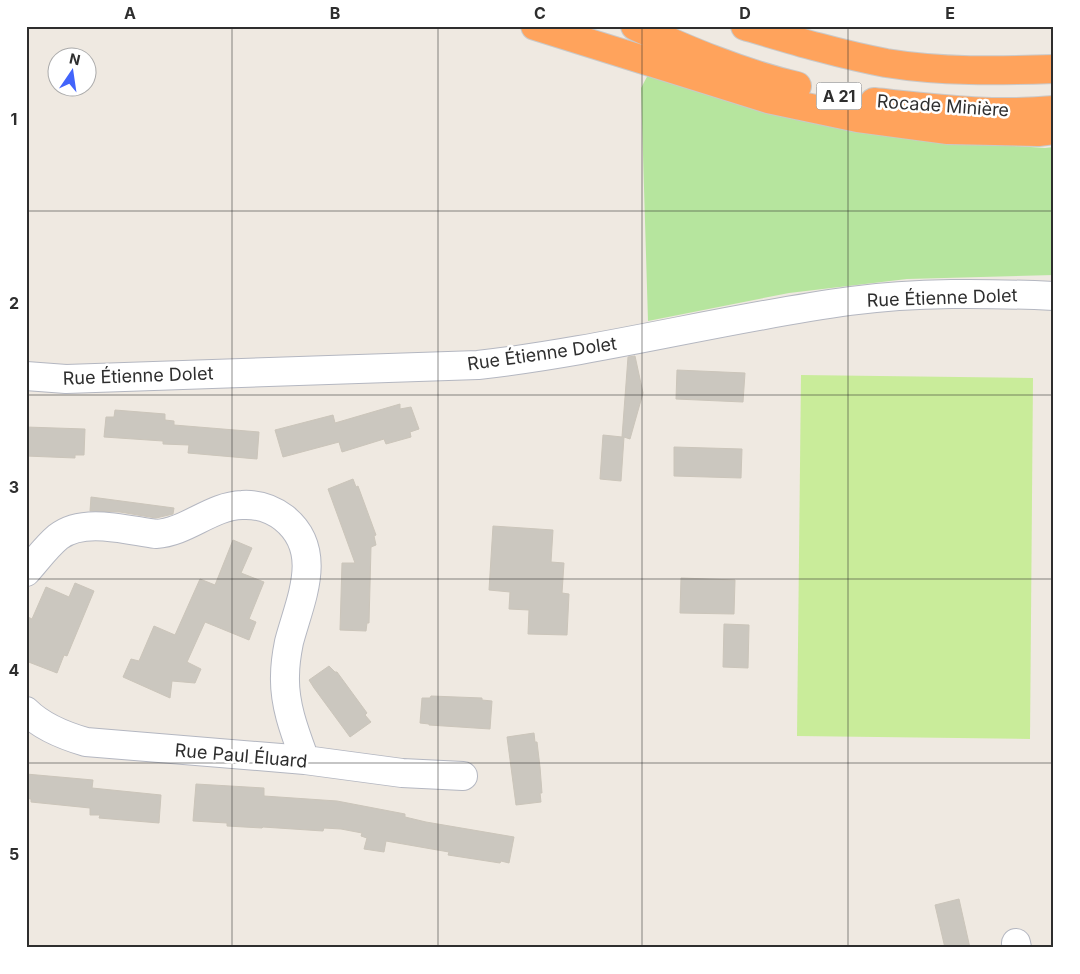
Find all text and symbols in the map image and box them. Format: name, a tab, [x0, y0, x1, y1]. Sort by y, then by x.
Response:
text: A	[124, 3, 136, 23]
text: B	[330, 3, 340, 23]
text: C	[534, 3, 546, 23]
text: D	[739, 3, 751, 23]
text: E	[945, 3, 955, 23]
north arrow	[48, 48, 98, 98]
text: N	[68, 49, 82, 68]
road number: A 21	[816, 82, 862, 110]
street label: Rocade Minière	[876, 90, 1010, 121]
text: 1	[11, 109, 17, 129]
street label: Rue Étienne Dolet	[866, 283, 1018, 311]
text: 2	[9, 293, 19, 313]
street label: Rue Étienne Dolet	[466, 332, 618, 374]
street label: Rue Étienne Dolet	[62, 361, 214, 389]
text: 3	[9, 477, 19, 497]
text: 4	[9, 660, 20, 680]
street label: Rue Paul Éluard	[174, 738, 308, 772]
text: 5	[9, 844, 19, 864]

